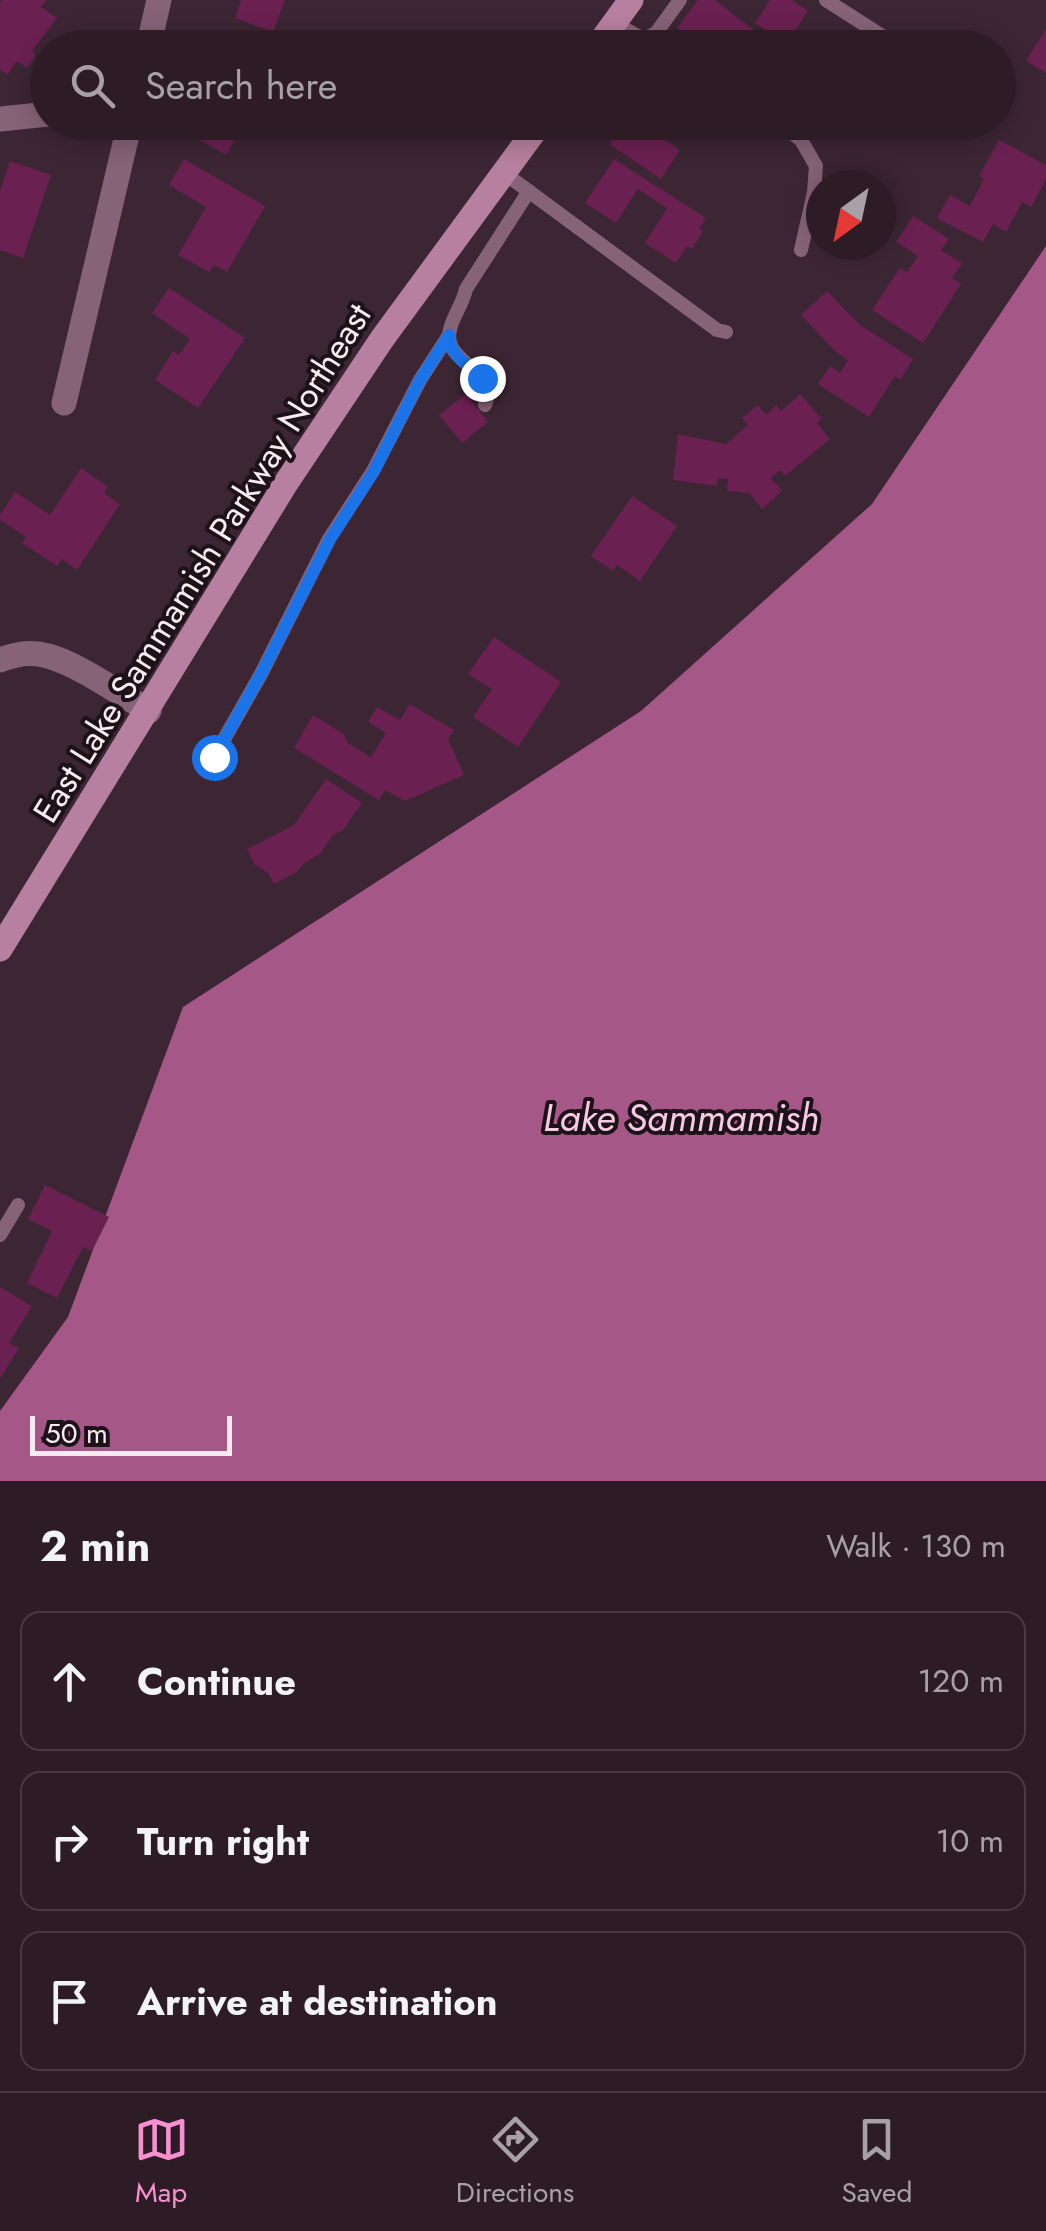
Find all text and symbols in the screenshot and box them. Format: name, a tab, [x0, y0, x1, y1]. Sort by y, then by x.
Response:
search box	[30, 30, 1016, 140]
icon: search	[65, 58, 120, 113]
text: Search here	[145, 58, 337, 113]
north arrow	[806, 170, 896, 260]
street label: East Lake Sammamish Parkway Northeast	[21, 293, 383, 832]
route end	[460, 356, 506, 402]
route start	[192, 735, 238, 781]
water label: Lake Sammamish	[543, 1090, 819, 1145]
scale bar	[30, 1411, 232, 1456]
text: 50 m	[45, 1413, 108, 1454]
text: 2 min	[40, 1516, 150, 1577]
text: Walk · 130 m	[826, 1523, 1006, 1569]
icon: ahead	[42, 1654, 97, 1709]
text: Continue	[137, 1654, 296, 1709]
text: 120 m	[918, 1658, 1004, 1704]
icon: right	[42, 1814, 97, 1869]
text: Turn right	[137, 1814, 309, 1869]
text: 10 m	[936, 1818, 1004, 1864]
icon: arrive	[42, 1974, 97, 2029]
text: Arrive at destination	[137, 1974, 498, 2029]
tab: Map	[134, 2112, 189, 2213]
tab: Directions	[456, 2112, 574, 2213]
tab: Saved	[841, 2112, 912, 2213]

